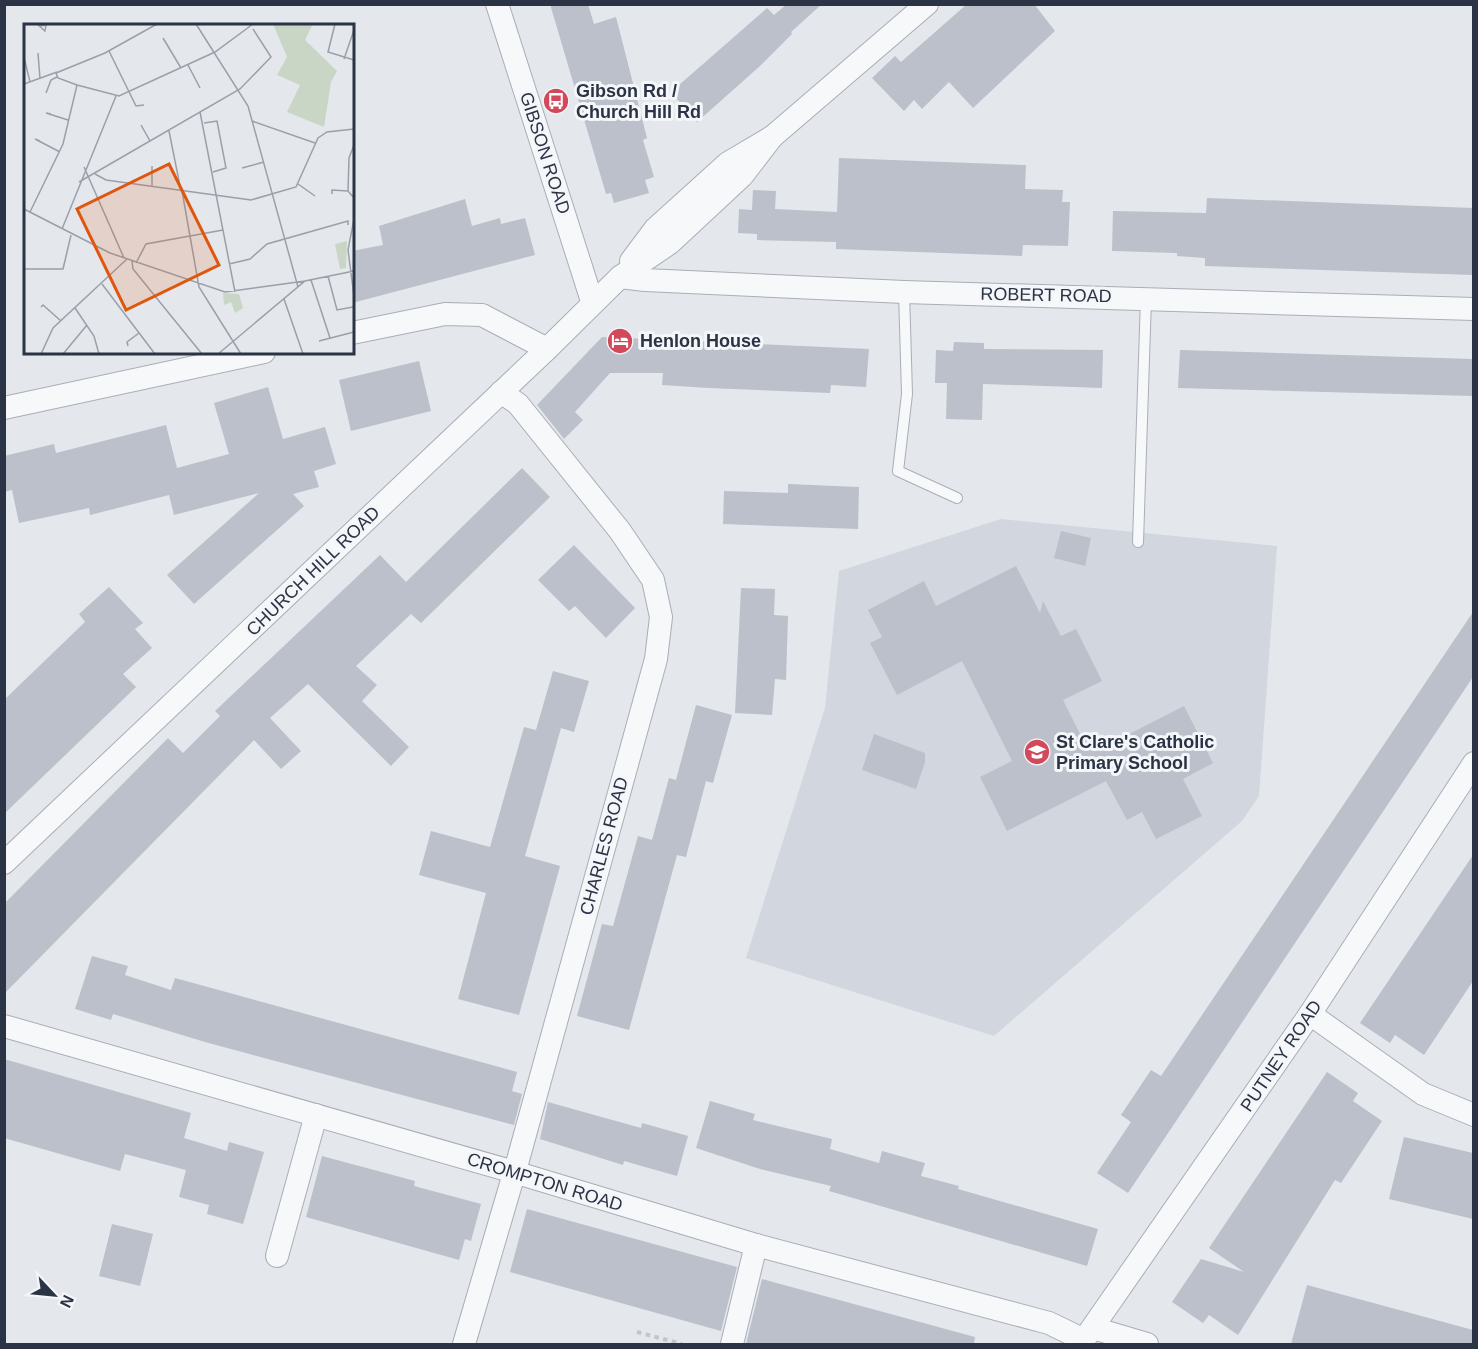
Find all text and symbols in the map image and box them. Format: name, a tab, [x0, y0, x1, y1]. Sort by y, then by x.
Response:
inset map	[24, 24, 354, 354]
place label: Gibson Rd / Church Hill Rd	[576, 81, 701, 122]
bus stop icon: Gibson Rd / Church Hill Rd	[541, 86, 571, 116]
street label: GIBSON ROAD	[516, 90, 574, 216]
street label: ROBERT ROAD	[980, 284, 1112, 306]
hotel icon: Henlon House	[605, 326, 635, 356]
place label: Henlon House	[640, 331, 761, 351]
street label: CHURCH HILL ROAD	[242, 502, 384, 640]
place label: St Clare's Catholic Primary School	[1056, 732, 1214, 773]
school or university icon: St Clare's Catholic Primary School	[1022, 737, 1052, 767]
street label: CHARLES ROAD	[576, 775, 632, 917]
street label: PUTNEY ROAD	[1236, 997, 1326, 1115]
street label: CROMPTON ROAD	[465, 1149, 625, 1215]
north arrow	[24, 1265, 84, 1325]
text: N	[57, 1292, 77, 1310]

